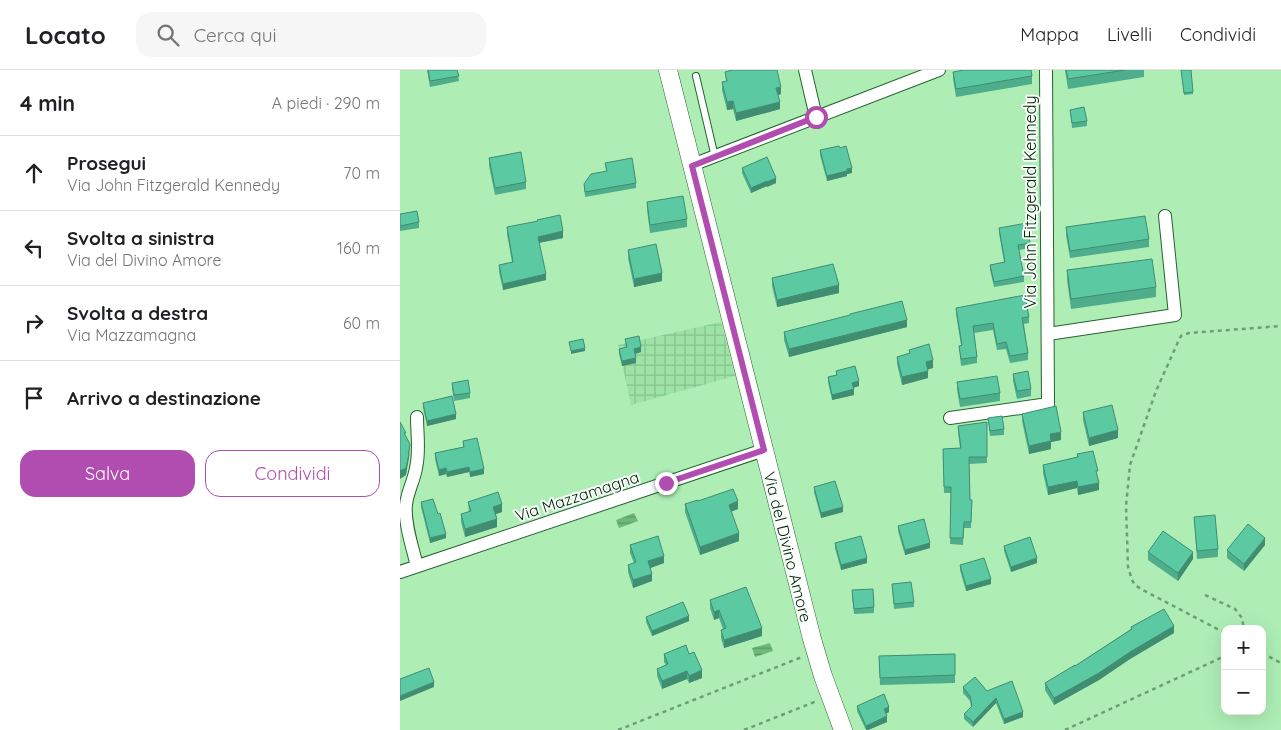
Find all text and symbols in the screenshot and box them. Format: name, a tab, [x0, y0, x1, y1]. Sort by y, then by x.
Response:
search box	[136, 12, 486, 57]
text: Locato	[25, 20, 106, 50]
icon: search	[154, 21, 182, 49]
text: Cerca qui	[194, 23, 277, 47]
text: Mappa	[1020, 23, 1079, 46]
text: Livelli	[1107, 23, 1152, 46]
text: Condividi	[1180, 23, 1256, 46]
text: 4 min	[20, 90, 75, 116]
text: A piedi · 290 m	[272, 93, 380, 113]
street label: Via John Fitzgerald Kennedy	[1020, 96, 1040, 309]
route start	[805, 106, 828, 129]
text: Prosegui	[67, 151, 146, 175]
icon: ahead	[20, 159, 48, 187]
text: 70 m	[343, 163, 380, 183]
text: Via John Fitzgerald Kennedy	[67, 175, 280, 195]
text: Svolta a sinistra	[67, 226, 214, 250]
icon: left	[20, 234, 48, 262]
text: 160 m	[337, 238, 380, 258]
text: Via del Divino Amore	[67, 250, 221, 270]
text: Svolta a destra	[67, 301, 208, 325]
icon: right	[20, 309, 48, 337]
text: 60 m	[343, 313, 380, 333]
text: Via Mazzamagna	[67, 325, 196, 345]
icon: arrive	[20, 384, 48, 412]
text: Arrivo a destinazione	[67, 386, 261, 410]
button: Salva	[20, 450, 195, 497]
button: Condividi	[205, 450, 380, 497]
street label: Via Mazzamagna	[512, 467, 642, 525]
street label: Via del Divino Amore	[760, 470, 816, 624]
route end	[655, 472, 678, 495]
map controls	[1221, 625, 1266, 715]
button: +	[1221, 625, 1266, 670]
button: −	[1221, 670, 1266, 715]

